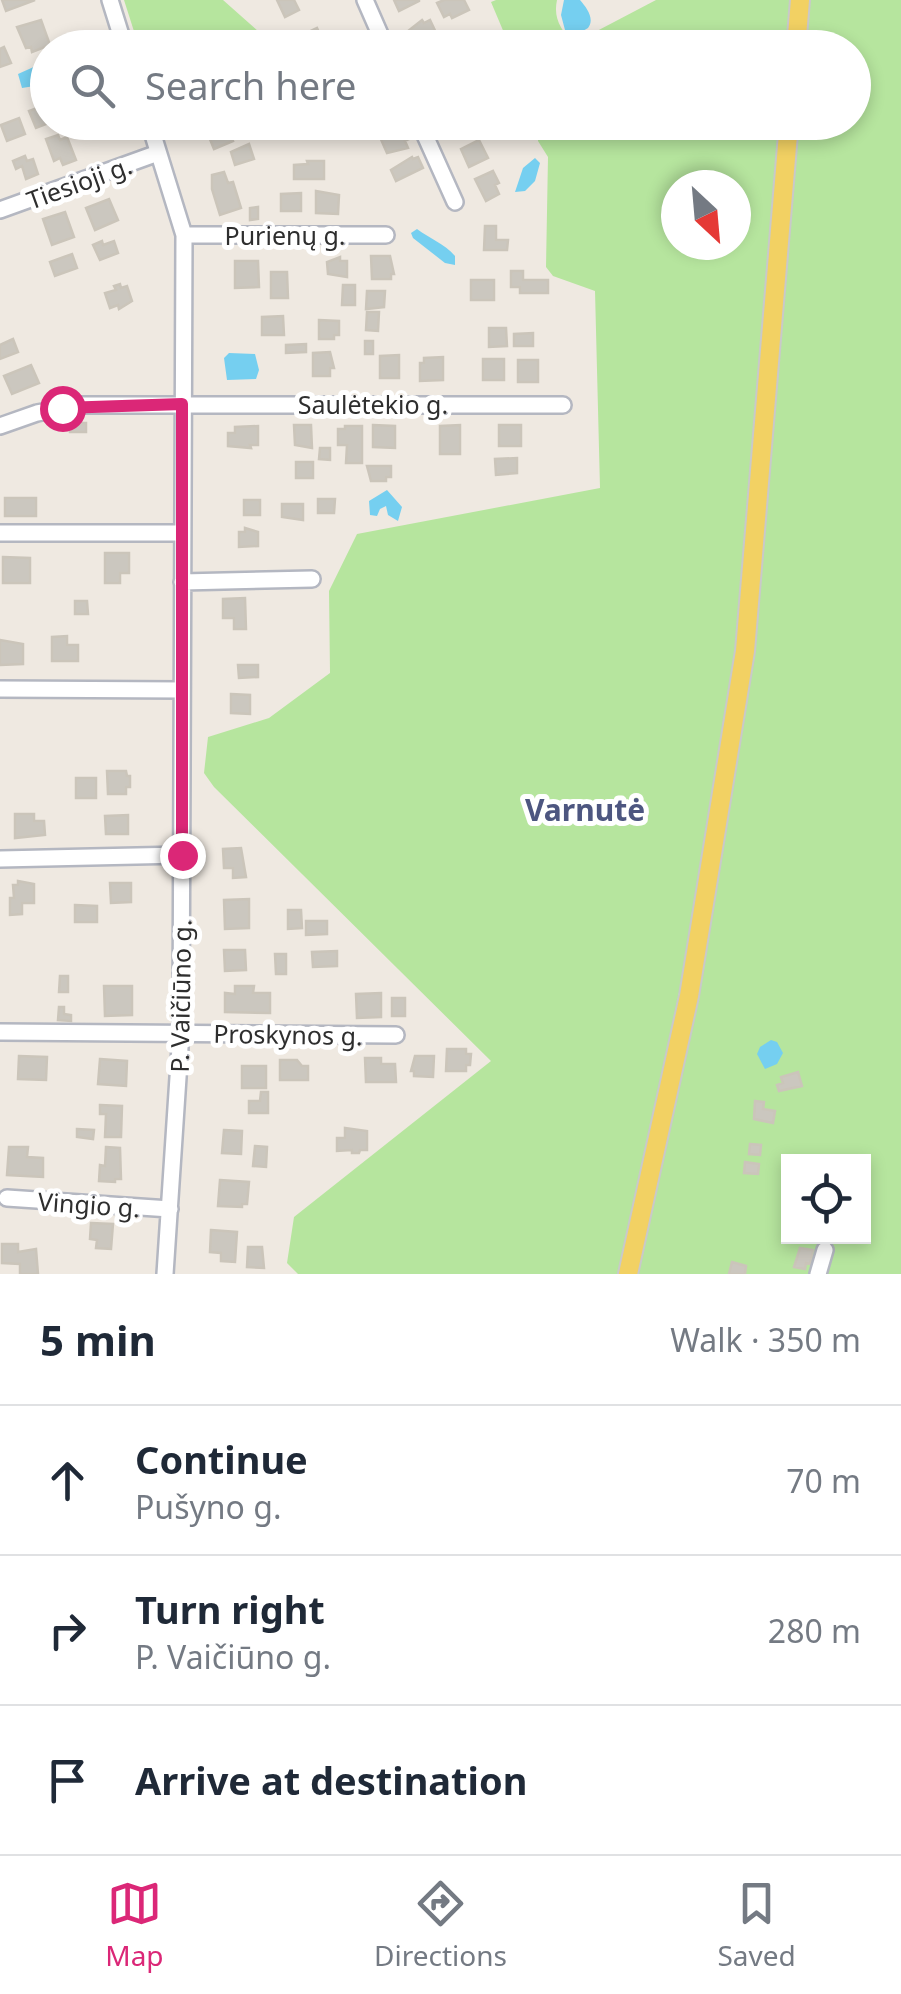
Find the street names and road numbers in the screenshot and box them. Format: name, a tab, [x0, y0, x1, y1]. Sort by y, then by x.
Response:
street label: Tiesioji g.	[22, 147, 136, 217]
street label: Purienų g.	[225, 218, 345, 252]
street label: Saulėtekio g.	[298, 387, 448, 421]
street label: P. Vaičiūno g.	[162, 919, 198, 1073]
street label: Proskynos g.	[213, 1016, 363, 1052]
street label: Vingio g.	[37, 1183, 141, 1225]

